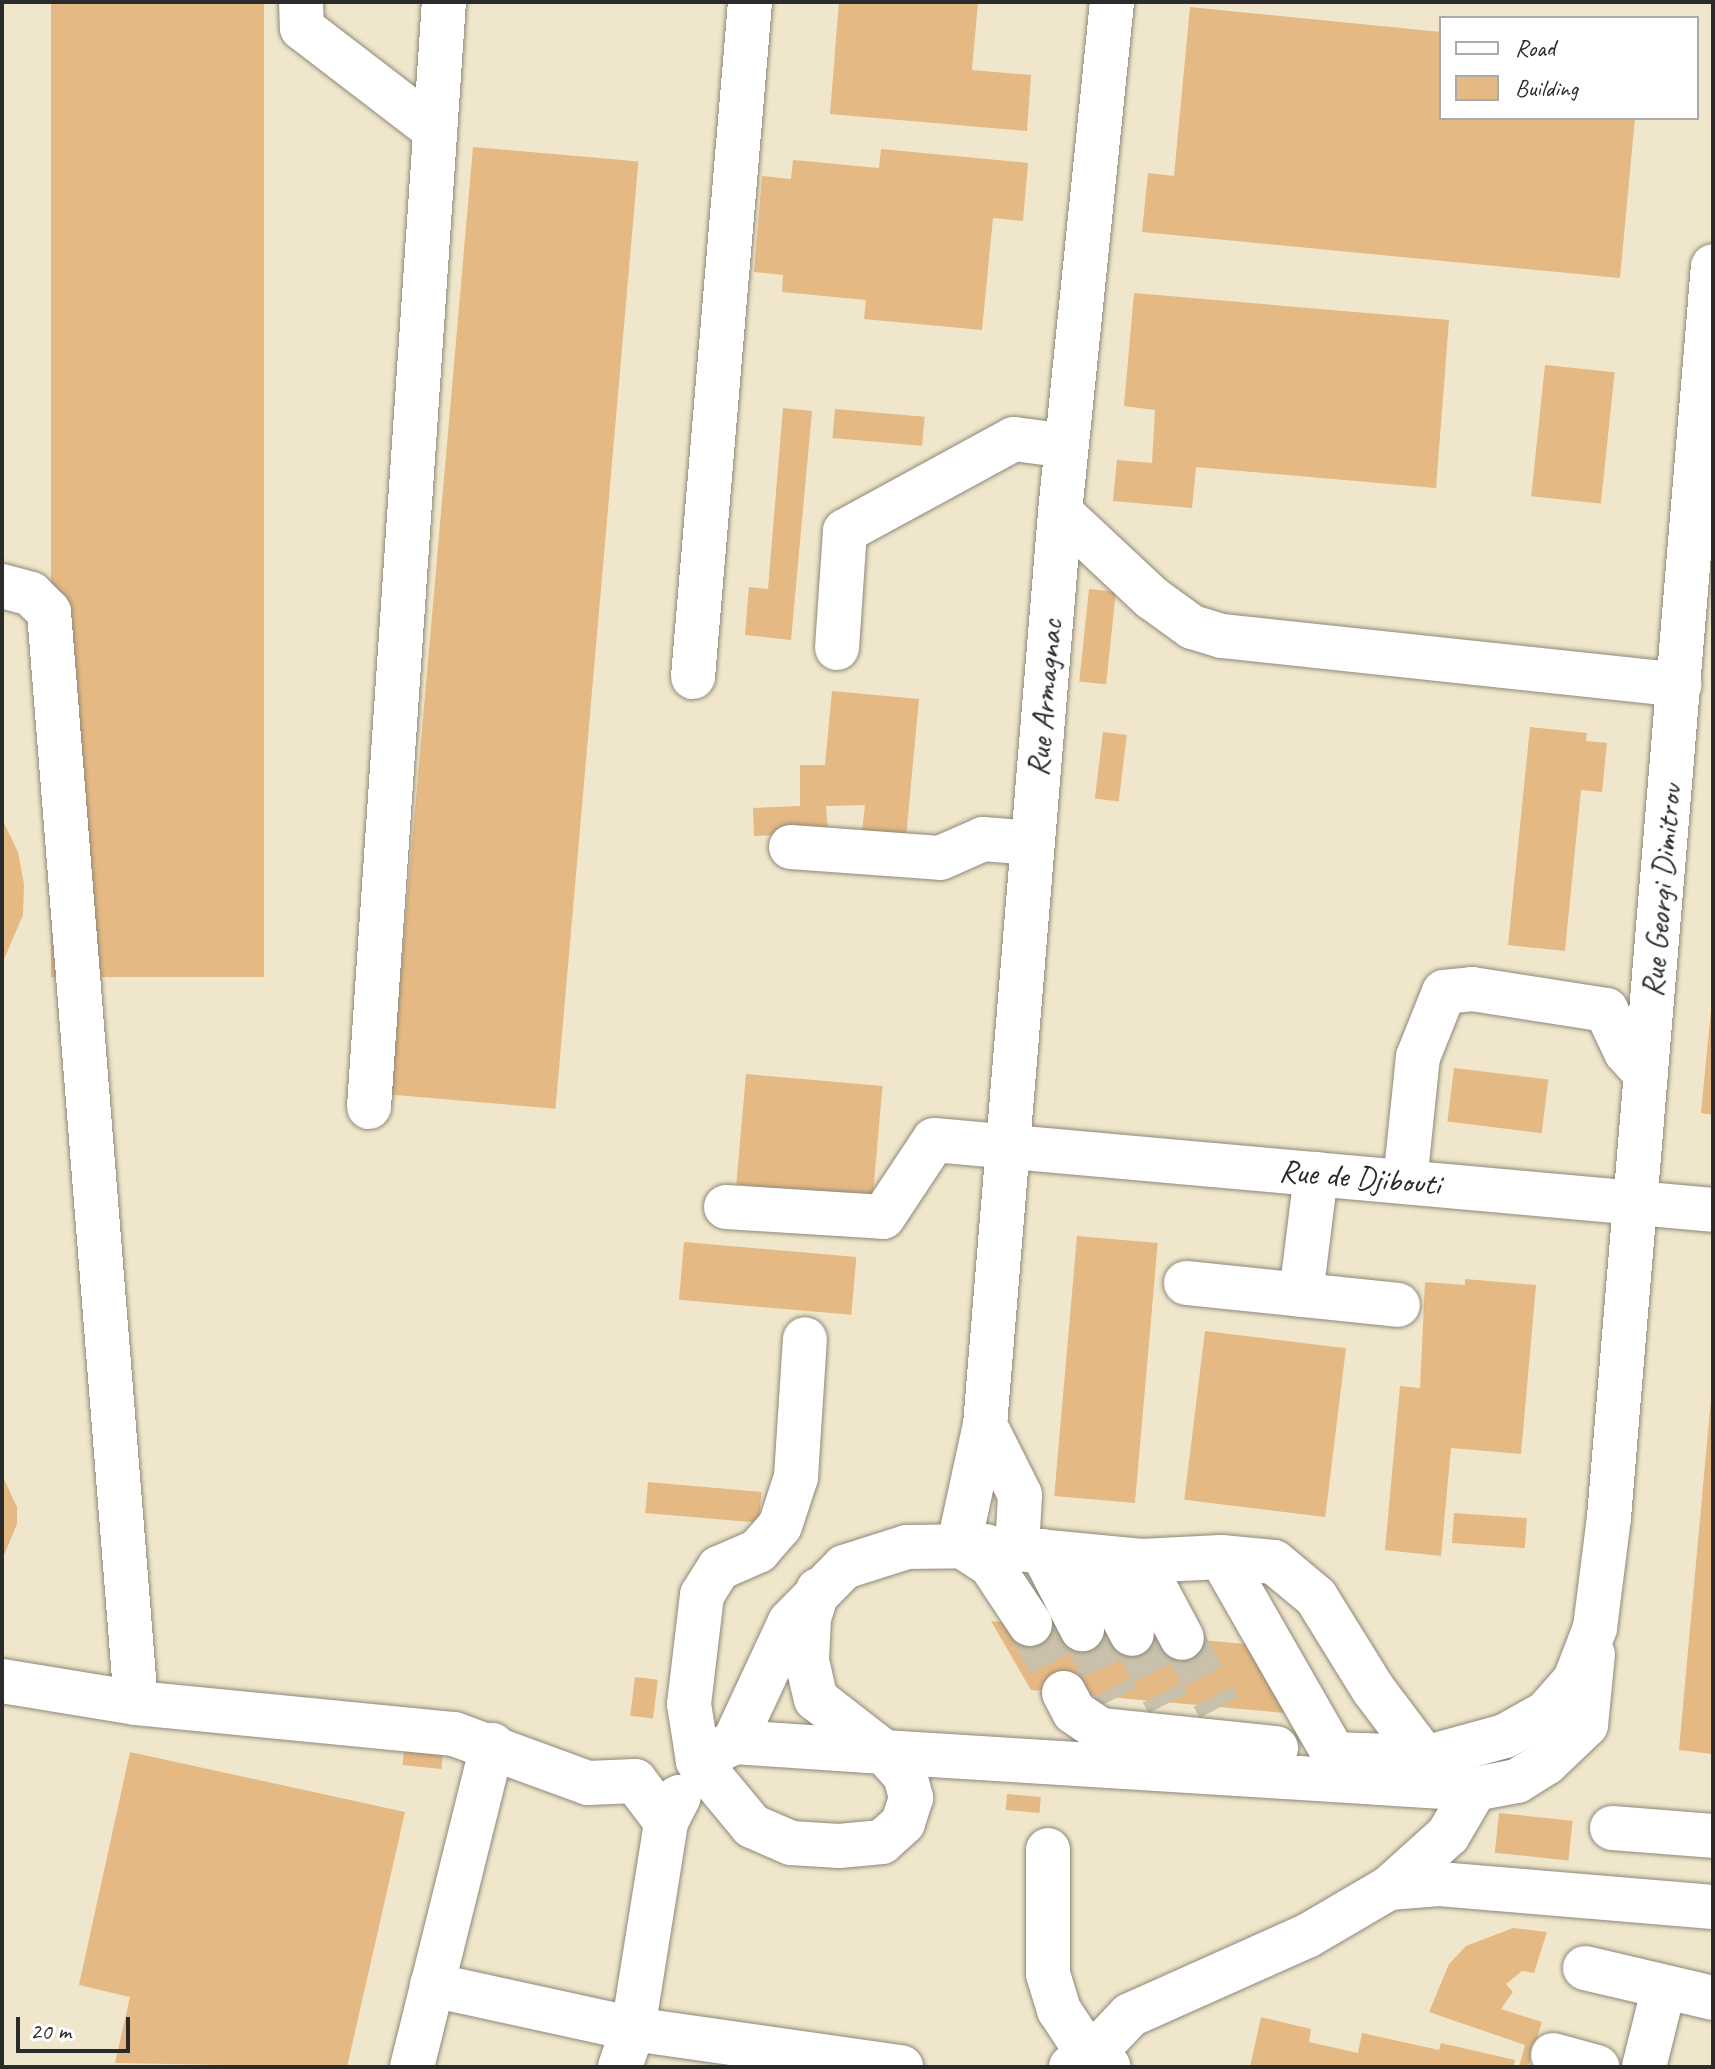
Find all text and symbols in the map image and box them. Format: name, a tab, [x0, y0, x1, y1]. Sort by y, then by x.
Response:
legend	[1439, 16, 1699, 120]
text: Road	[1515, 33, 1555, 63]
text: Building	[1515, 73, 1578, 103]
street label: Rue Armagnac	[1019, 618, 1071, 778]
street label: Rue Georgi Dimitrov	[1634, 783, 1690, 999]
street label: Rue de Djibouti	[1278, 1152, 1442, 1204]
scale bar	[20, 2001, 134, 2051]
text: 20 m	[30, 2016, 71, 2046]

